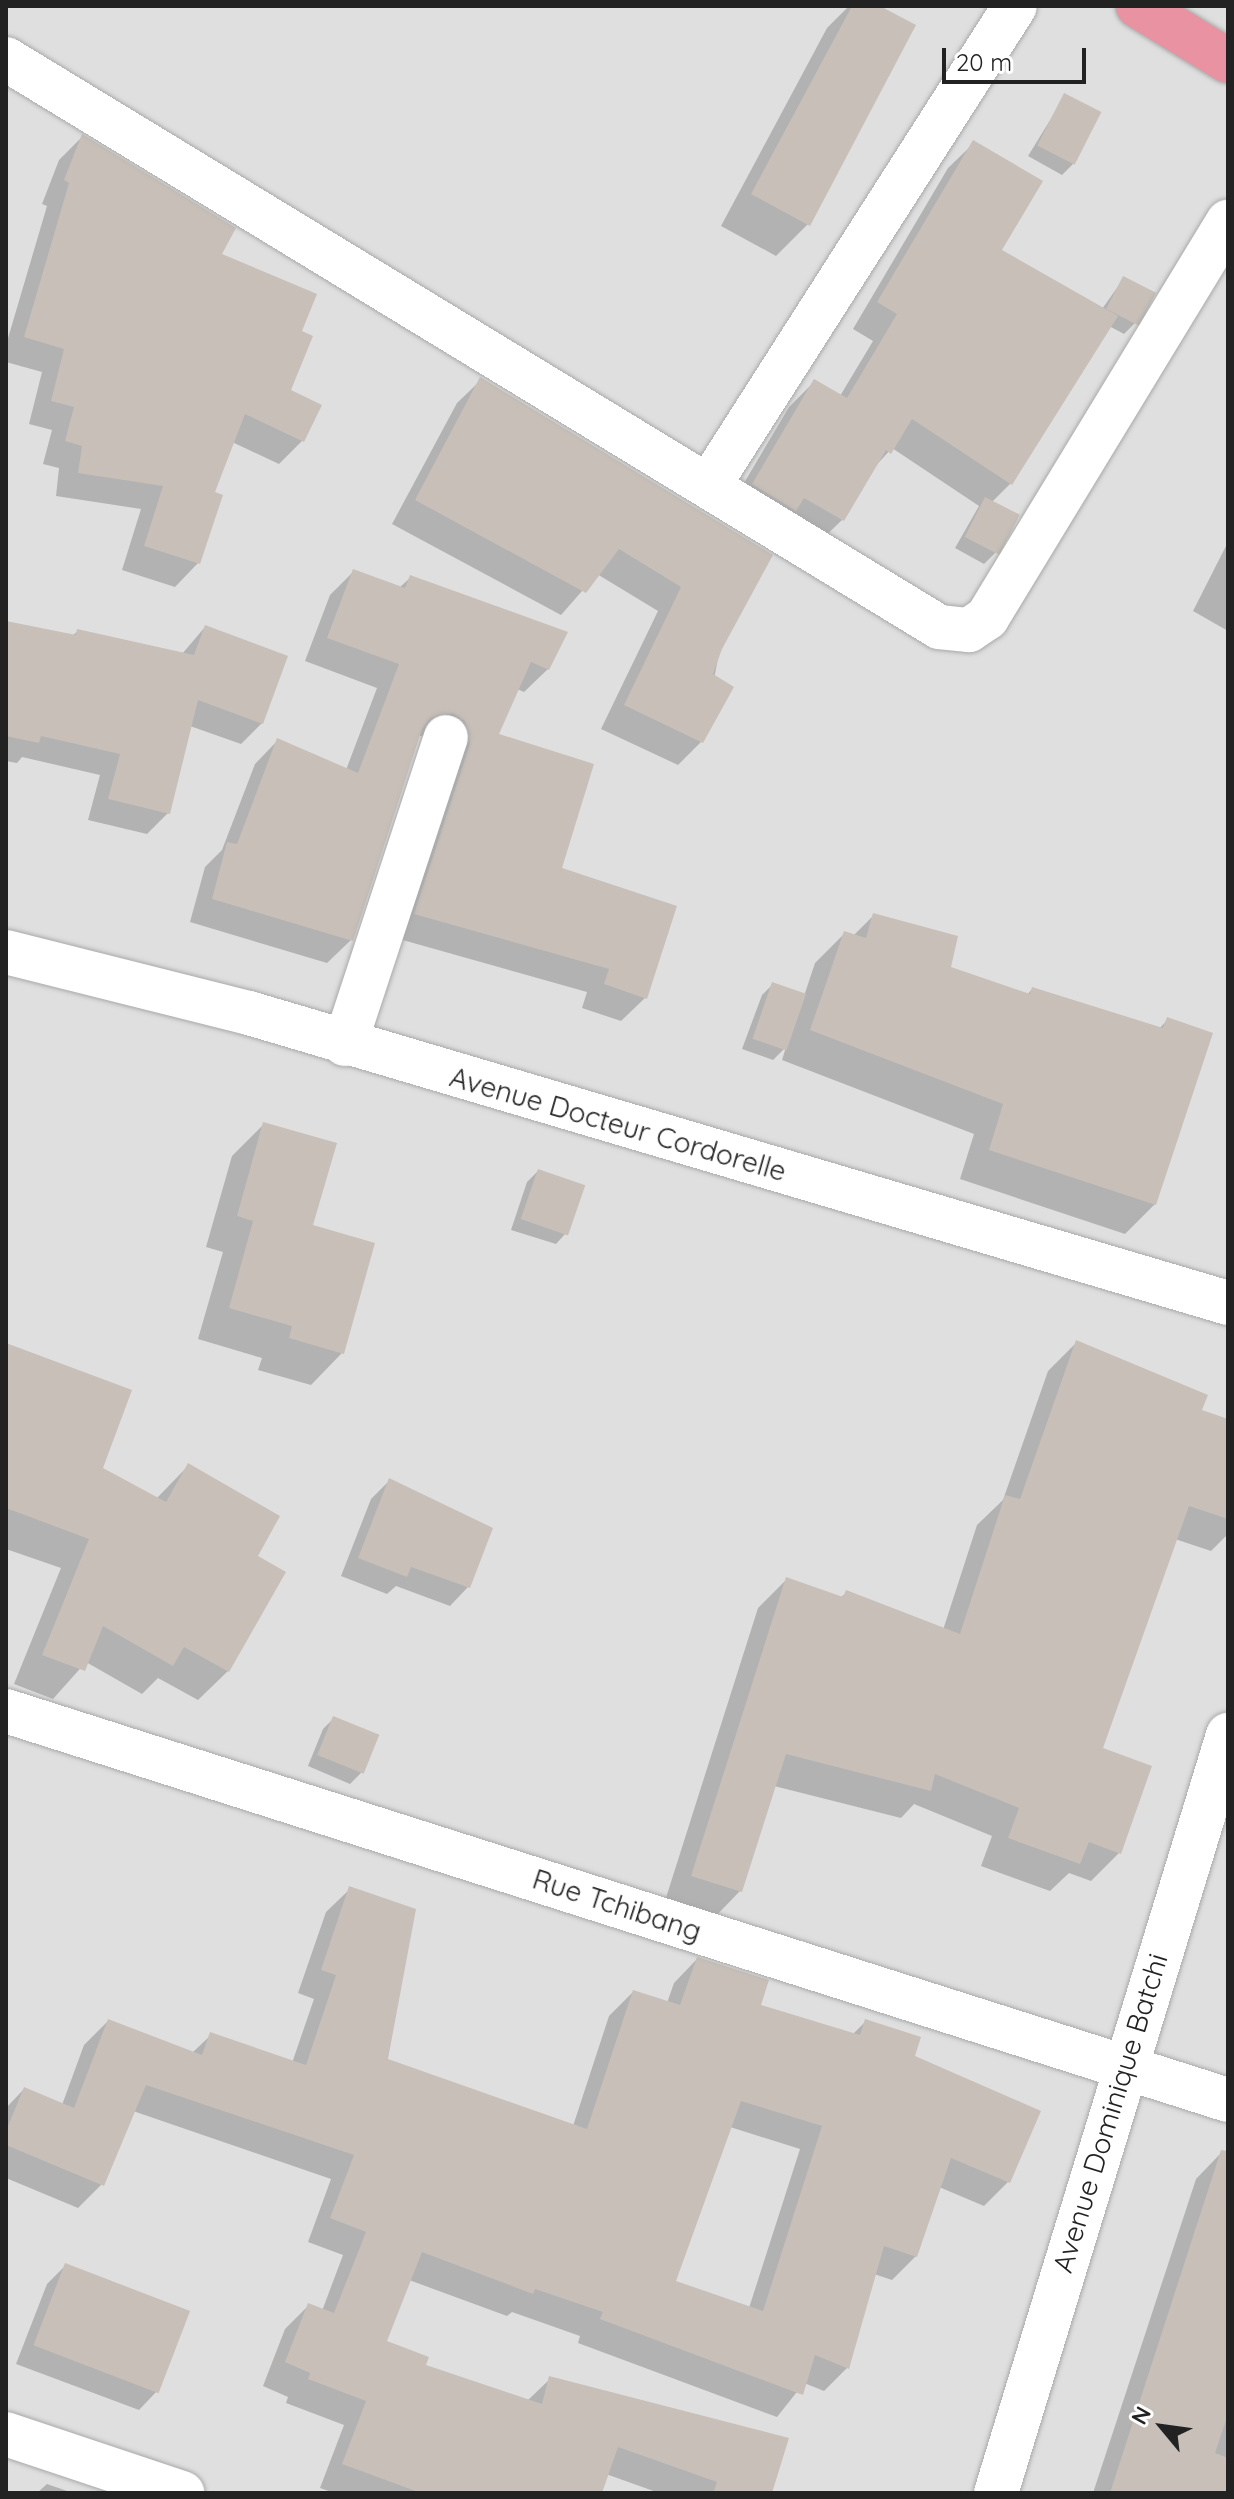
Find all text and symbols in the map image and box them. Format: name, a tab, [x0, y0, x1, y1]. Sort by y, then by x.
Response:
scale bar	[946, 32, 1090, 82]
text: 20 m	[956, 47, 1012, 77]
street label: Avenue Docteur Cordorelle	[446, 1060, 790, 1188]
street label: Rue Tchibang	[528, 1862, 706, 1948]
street label: Avenue Dominique Batchi	[1045, 1949, 1175, 2277]
north arrow	[1122, 2387, 1202, 2467]
text: N	[1125, 2402, 1157, 2429]

